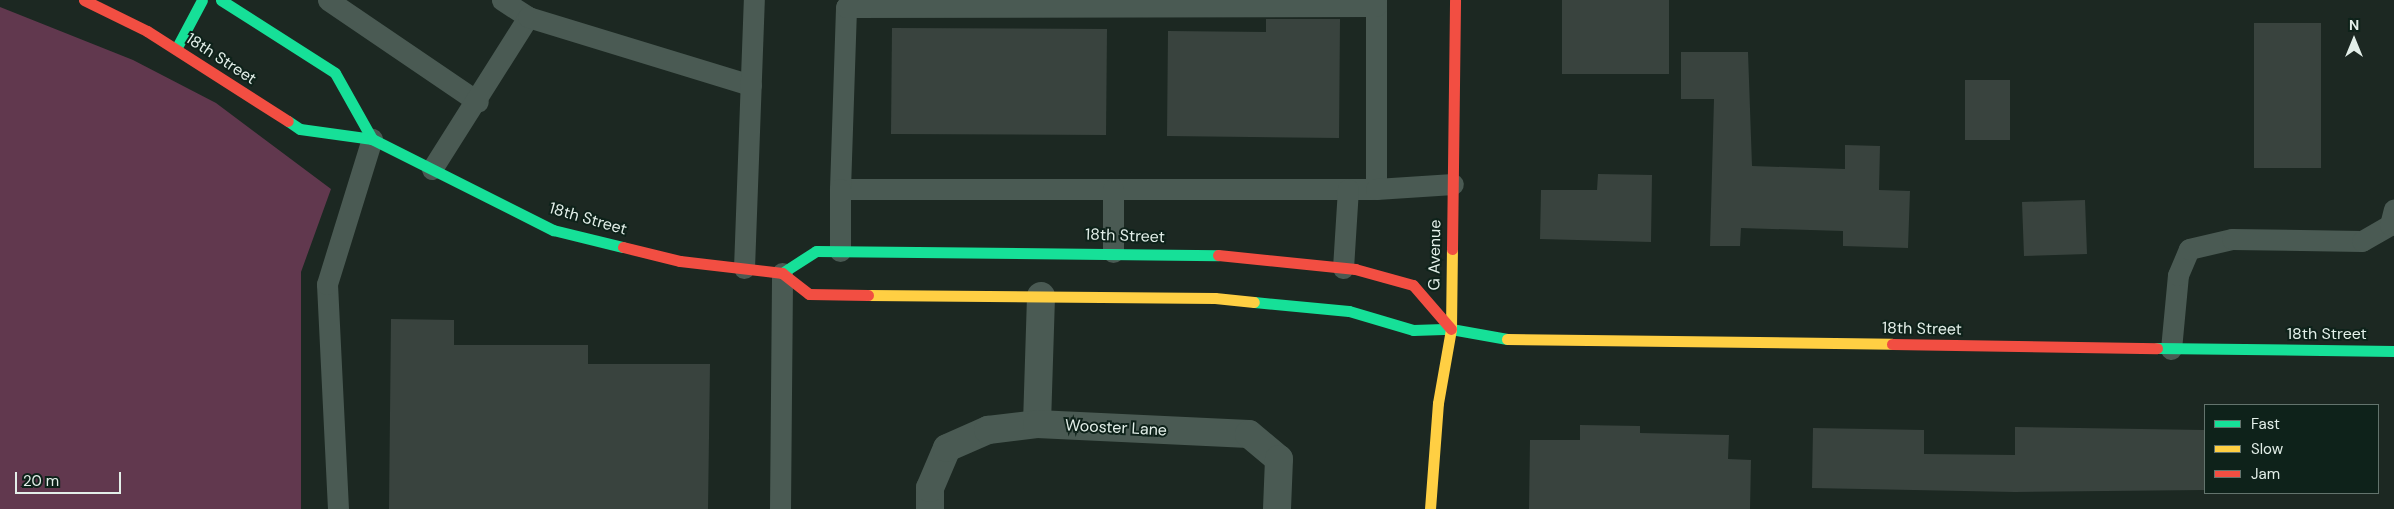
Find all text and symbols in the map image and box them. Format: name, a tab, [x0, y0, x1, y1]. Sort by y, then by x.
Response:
north arrow	[2329, 15, 2379, 65]
text: N	[2349, 16, 2359, 34]
street label: 18th Street	[182, 29, 260, 89]
street label: 18th Street	[547, 199, 629, 239]
street label: G Avenue	[1425, 219, 1445, 291]
street label: 18th Street	[1085, 225, 1165, 247]
street label: 18th Street	[1882, 319, 1962, 339]
street label: 18th Street	[2287, 324, 2367, 344]
legend	[2204, 404, 2379, 494]
text: Fast	[2251, 414, 2280, 434]
street label: Wooster Lane	[1065, 416, 1167, 440]
text: Slow	[2251, 439, 2283, 459]
scale bar	[18, 462, 124, 494]
text: Jam	[2251, 464, 2280, 484]
text: 20 m	[23, 471, 59, 491]

